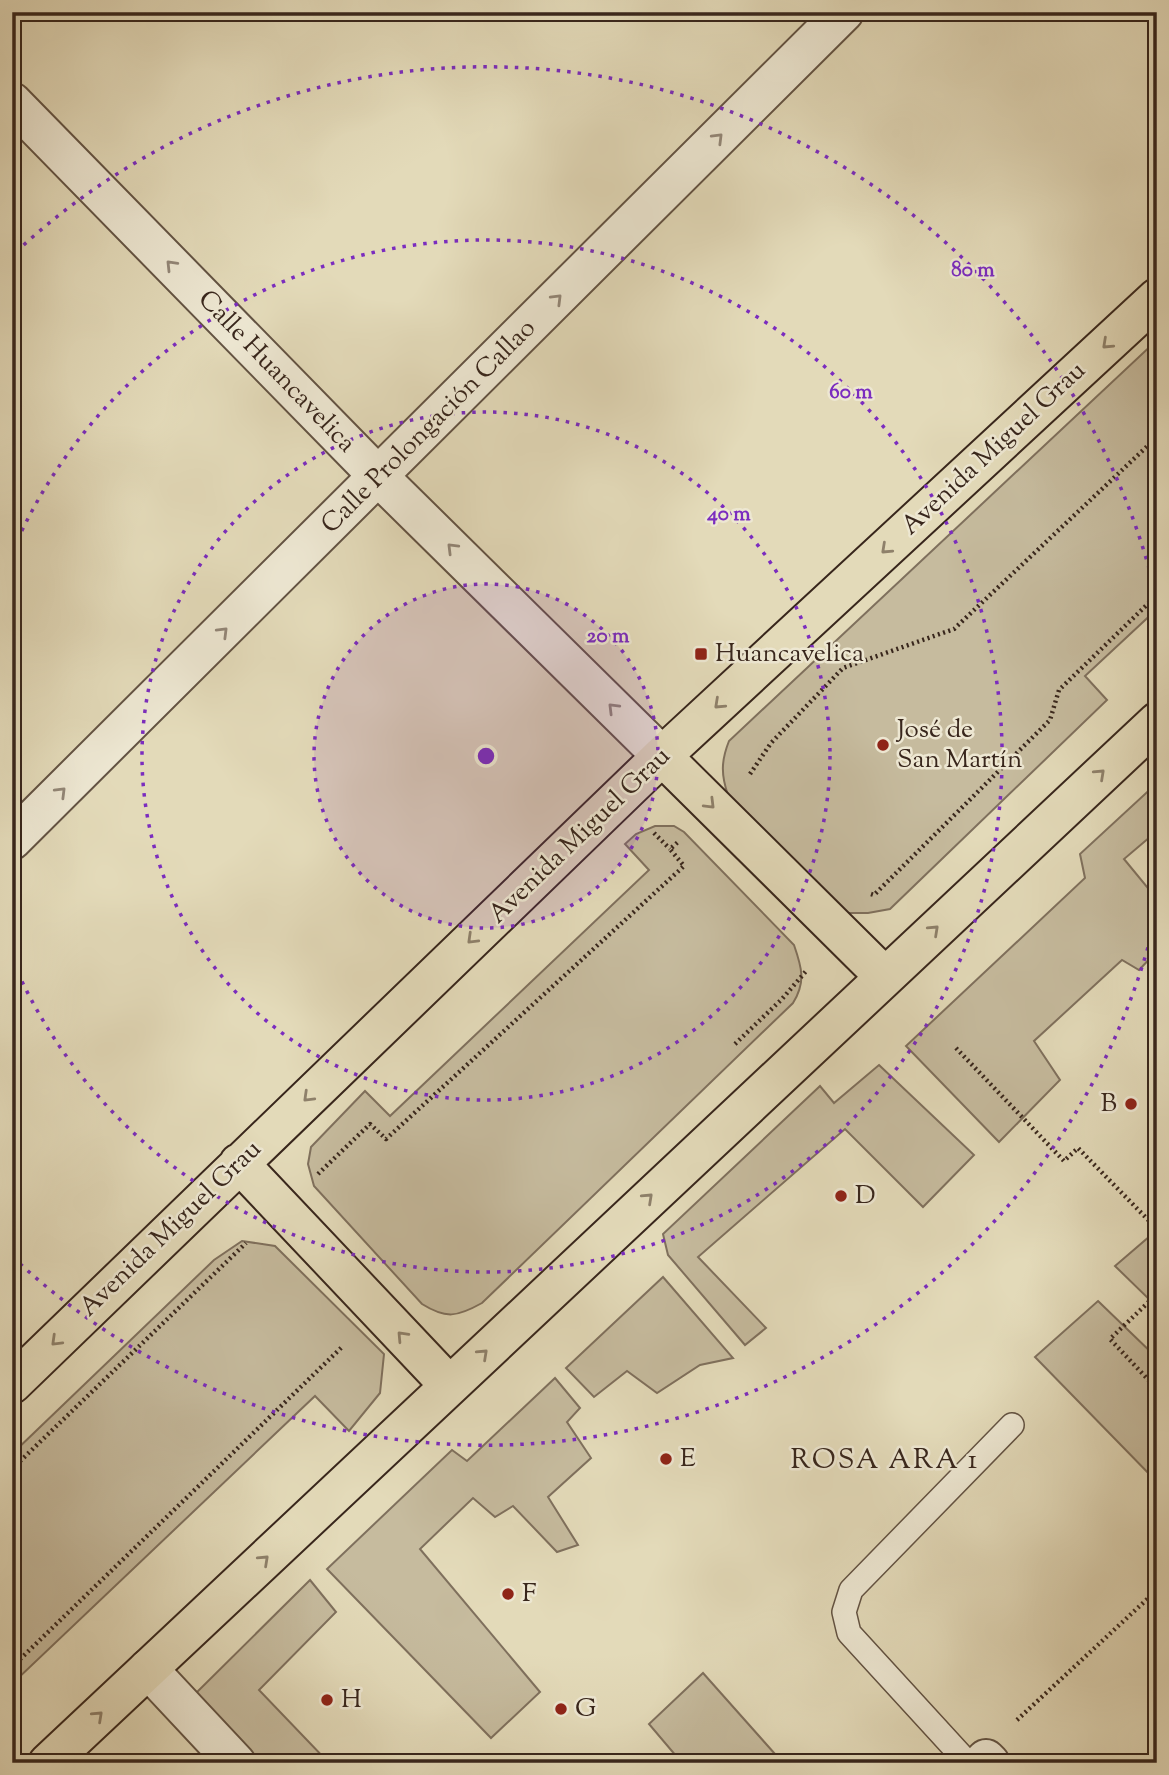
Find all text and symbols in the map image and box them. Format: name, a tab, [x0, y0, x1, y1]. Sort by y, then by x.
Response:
one-way arrow	[710, 133, 723, 146]
text: 80 m	[951, 256, 995, 286]
one-way arrow	[167, 260, 180, 273]
street label: Calle Huancavelica	[189, 282, 363, 462]
one-way arrow	[549, 294, 562, 307]
street label: Calle Prolongación Callao	[313, 311, 545, 543]
one-way arrow	[1102, 336, 1115, 348]
street label: Avenida Miguel Grau	[893, 353, 1095, 545]
text: 60 m	[829, 378, 873, 408]
text: 40 m	[706, 500, 751, 530]
one-way arrow	[881, 540, 894, 553]
one-way arrow	[447, 544, 460, 557]
text: 20 m	[587, 622, 630, 652]
one-way arrow	[214, 628, 227, 641]
place label: Huancavelica	[715, 636, 864, 673]
marker: Huancavelica	[693, 646, 709, 662]
one-way arrow	[714, 695, 727, 708]
one-way arrow	[609, 704, 622, 717]
place label: José de San Martín	[895, 712, 1022, 779]
marker: José de San Martín	[875, 737, 891, 753]
street label: Avenida Miguel Grau	[481, 739, 679, 933]
centre of rings	[474, 744, 498, 768]
one-way arrow	[1092, 770, 1105, 783]
one-way arrow	[53, 788, 66, 801]
one-way arrow	[702, 796, 715, 809]
one-way arrow	[926, 925, 939, 938]
one-way arrow	[467, 931, 480, 944]
place label: B	[1101, 1086, 1117, 1123]
one-way arrow	[303, 1089, 316, 1102]
marker: B	[1123, 1096, 1139, 1112]
street label: Avenida Miguel Grau	[72, 1132, 270, 1326]
place label: D	[855, 1178, 876, 1215]
marker: D	[833, 1188, 849, 1204]
one-way arrow	[640, 1193, 653, 1206]
one-way arrow	[398, 1331, 411, 1344]
one-way arrow	[52, 1332, 65, 1345]
one-way arrow	[475, 1349, 488, 1362]
place label: E	[680, 1441, 696, 1478]
district label: ROSA ARA 1	[791, 1441, 979, 1481]
marker: E	[658, 1451, 674, 1467]
one-way arrow	[255, 1556, 268, 1568]
place label: F	[522, 1576, 536, 1613]
marker: F	[500, 1586, 516, 1602]
place label: H	[341, 1682, 362, 1719]
place label: G	[575, 1691, 596, 1728]
marker: H	[319, 1692, 335, 1708]
marker: G	[553, 1701, 569, 1717]
one-way arrow	[90, 1712, 103, 1724]

